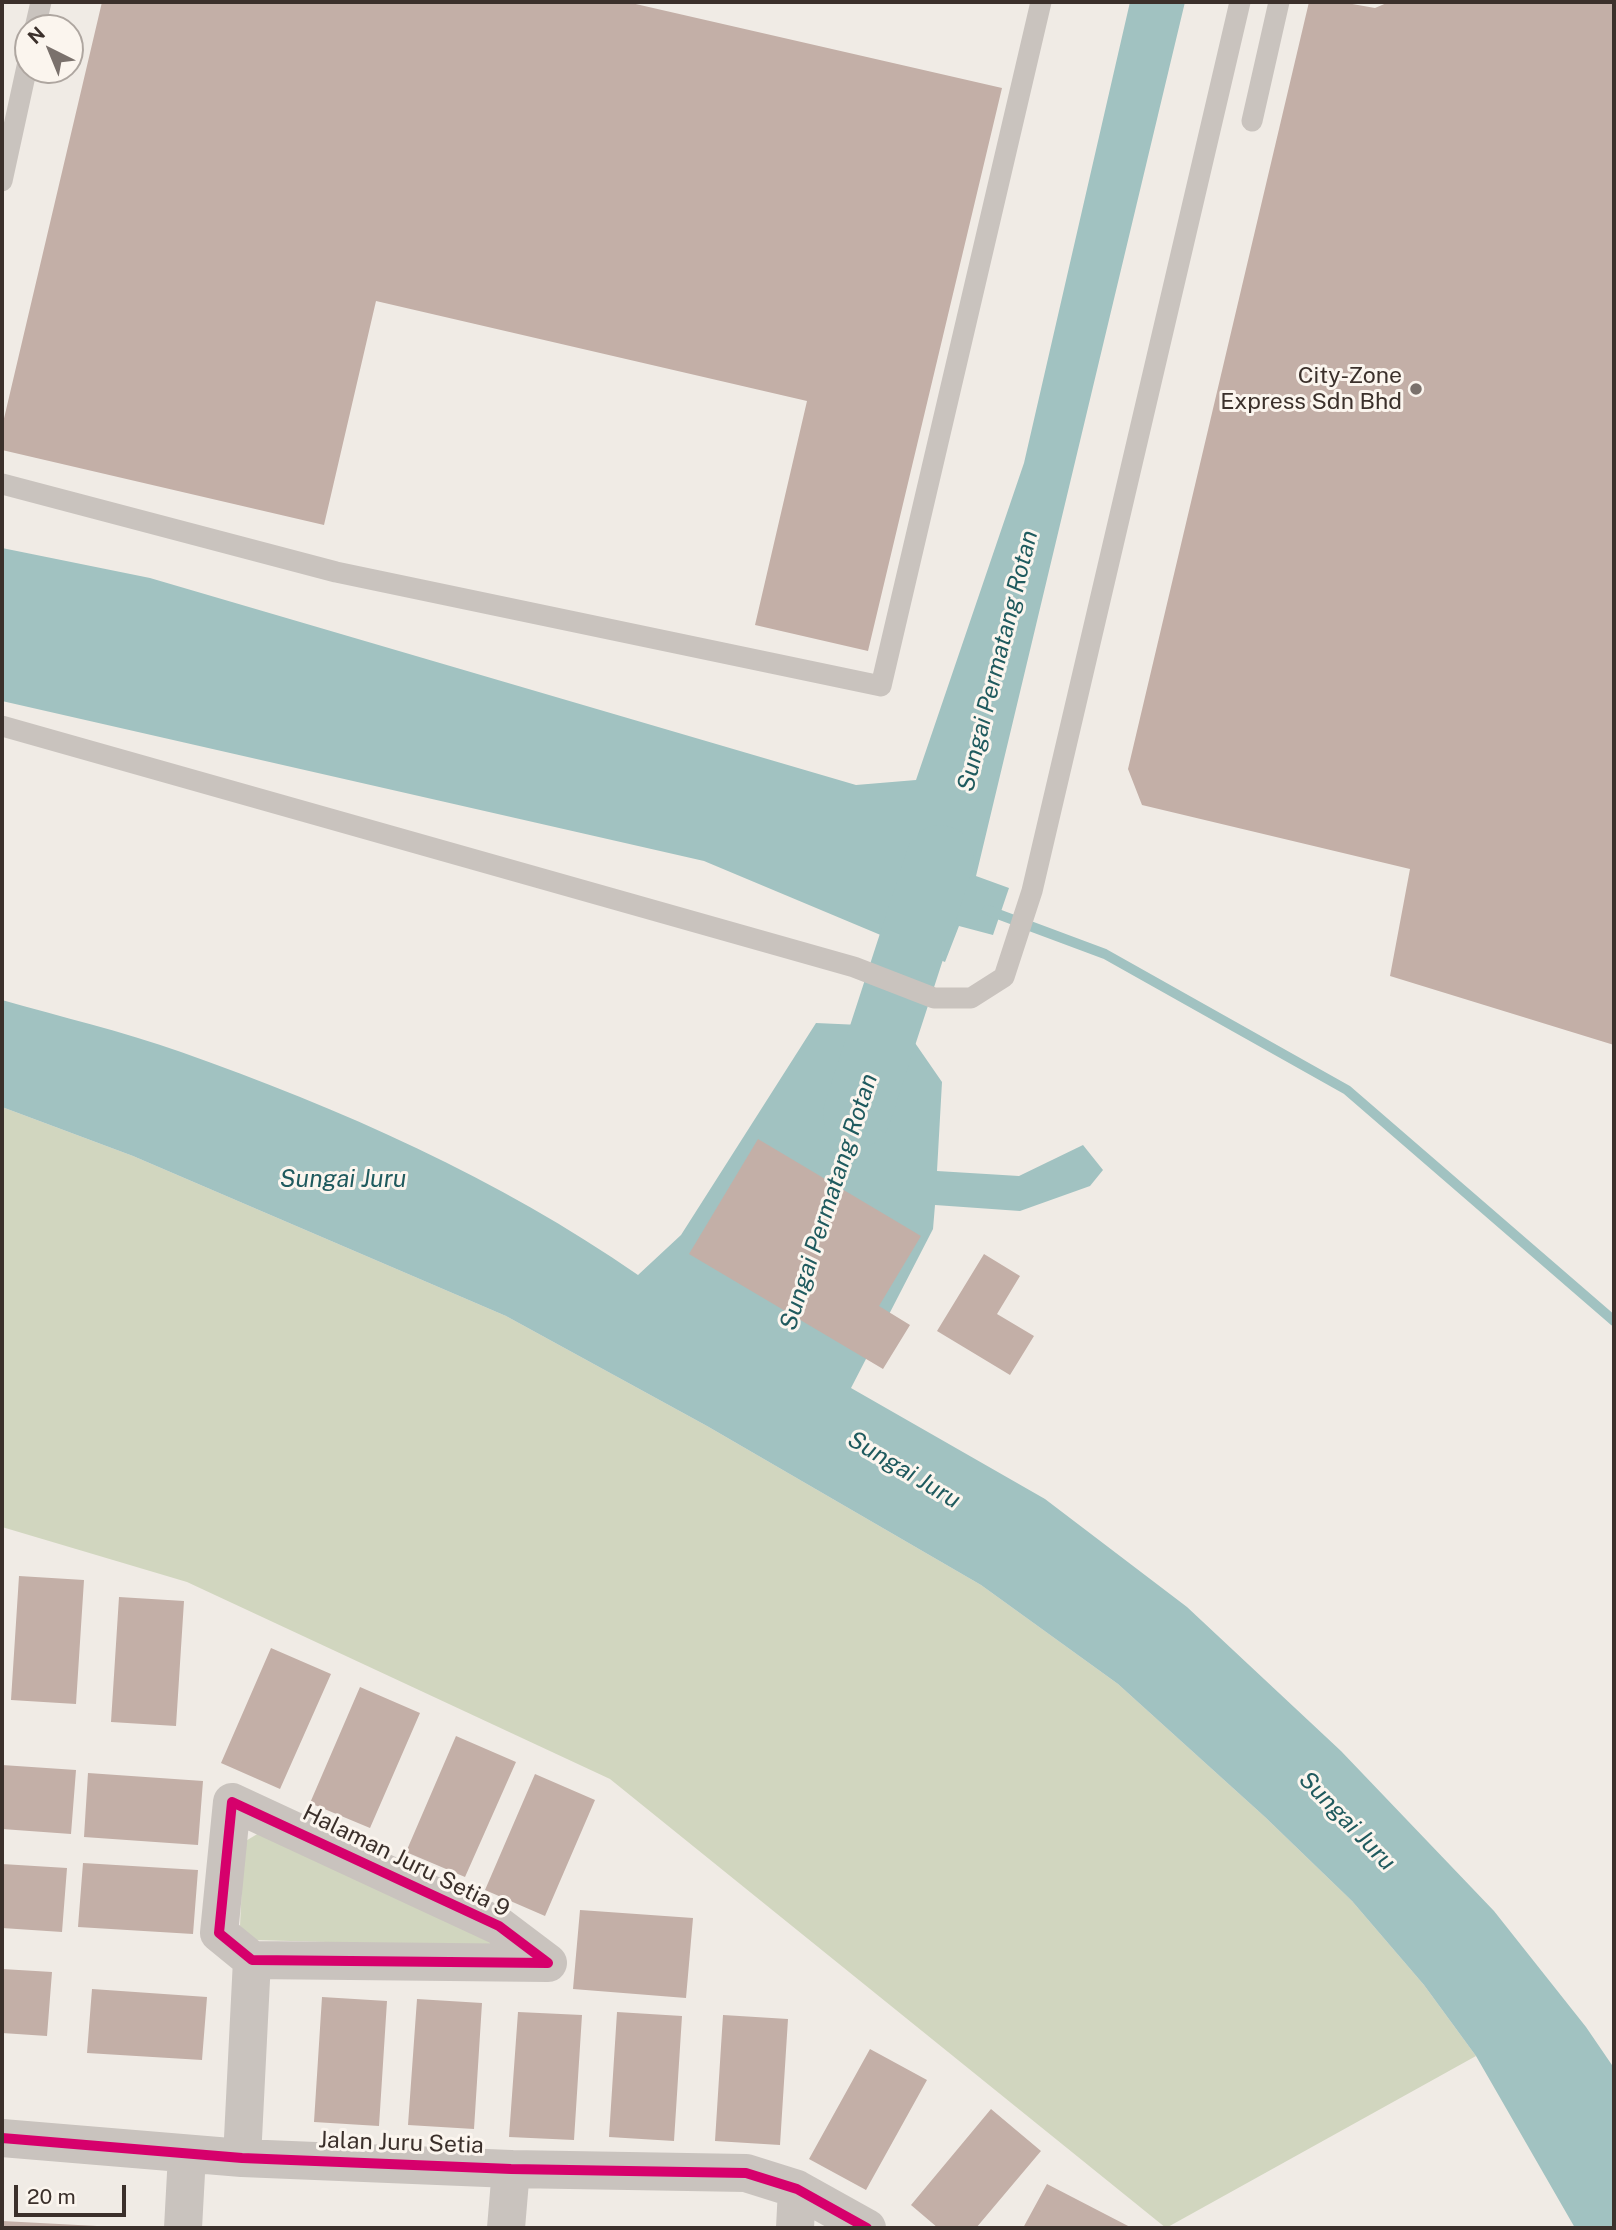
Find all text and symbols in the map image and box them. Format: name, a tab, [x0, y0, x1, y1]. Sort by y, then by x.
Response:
north arrow	[14, 14, 84, 84]
text: N	[23, 22, 49, 48]
place label: City-Zone Express Sdn Bhd	[1220, 362, 1402, 416]
marker: City-Zone Express Sdn Bhd	[1408, 381, 1424, 397]
water label: Sungai Permatang Rotan	[952, 528, 1044, 794]
water label: Sungai Permatang Rotan	[774, 1070, 884, 1334]
water label: Sungai Juru	[280, 1166, 406, 1194]
water label: Sungai Juru	[842, 1425, 966, 1515]
water label: Sungai Juru	[1293, 1766, 1401, 1876]
street label: Halaman Juru Setia 9	[298, 1799, 514, 1923]
street label: Jalan Juru Setia	[318, 2126, 484, 2160]
scale bar	[18, 2170, 130, 2214]
text: 20 m	[27, 2184, 76, 2209]

